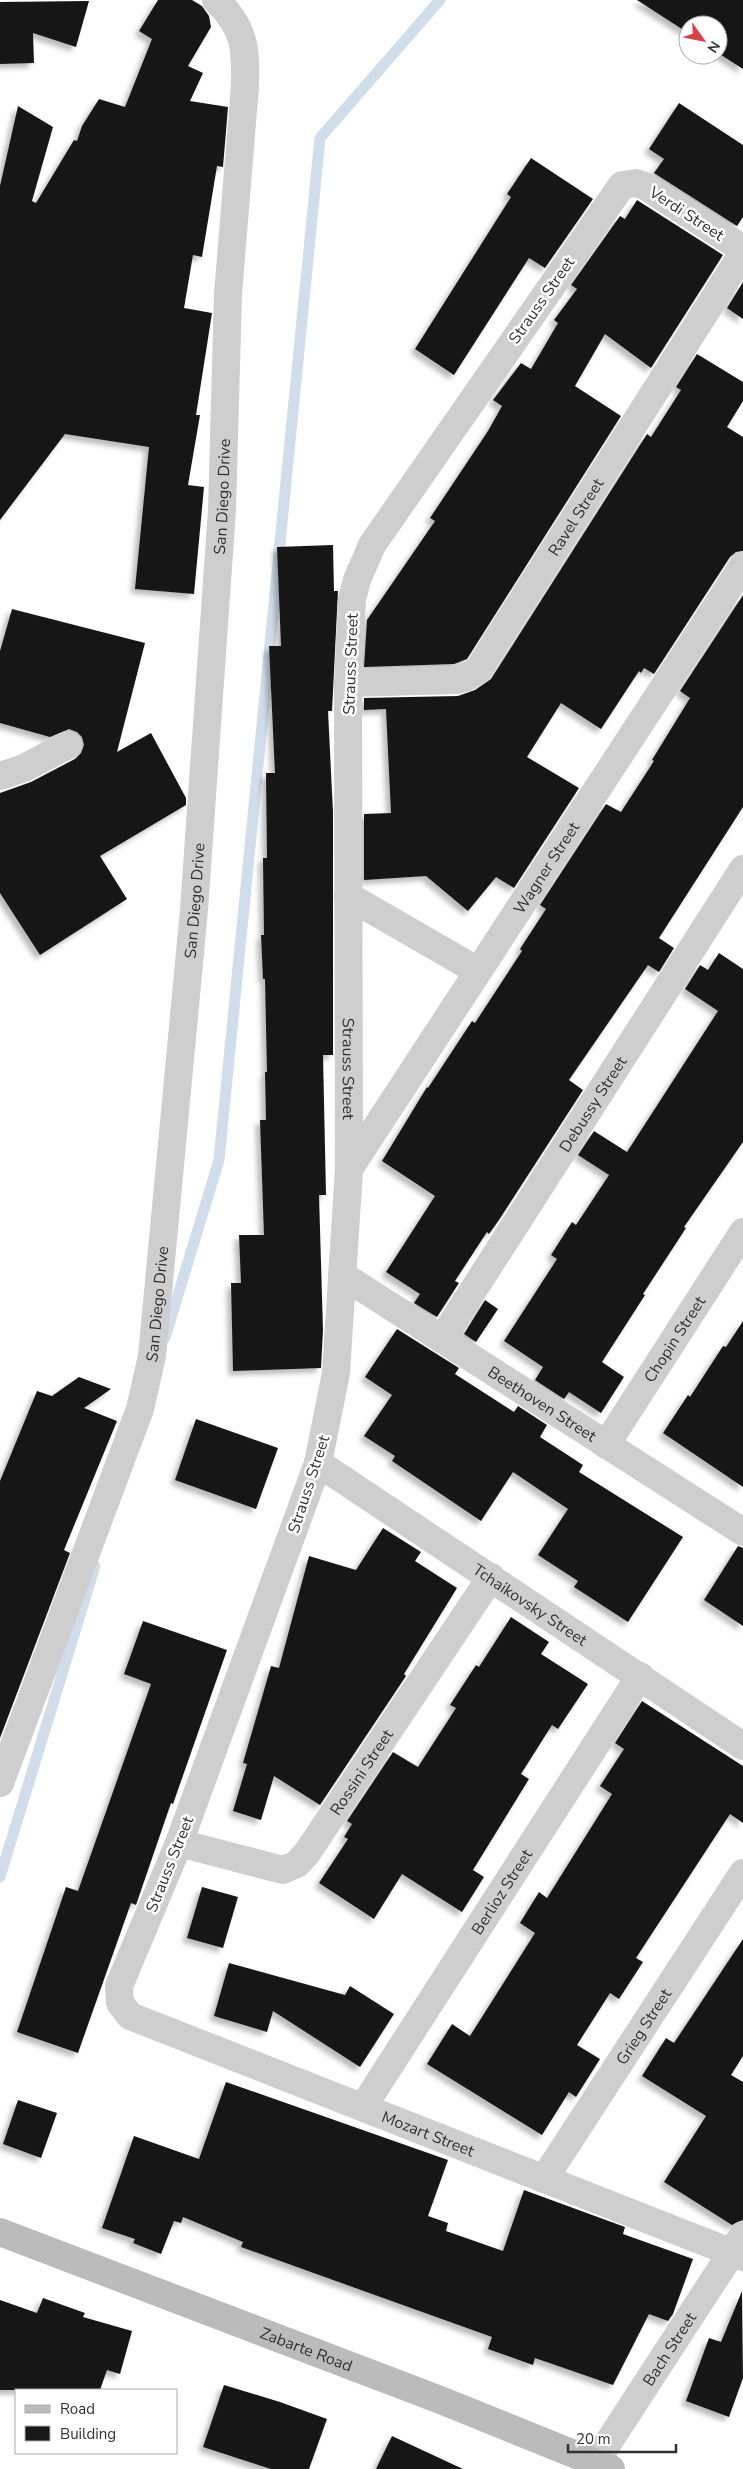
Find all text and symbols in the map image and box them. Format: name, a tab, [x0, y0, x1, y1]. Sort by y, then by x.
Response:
north arrow	[678, 15, 728, 65]
text: N	[703, 37, 724, 56]
street label: Verdi Street	[644, 181, 728, 246]
street label: Strauss Street	[504, 252, 580, 349]
street label: San Diego Drive	[209, 438, 236, 555]
street label: Ravel Street	[543, 474, 609, 561]
street label: Strauss Street	[338, 612, 364, 715]
street label: Wagner Street	[509, 818, 585, 918]
street label: San Diego Drive	[179, 842, 211, 960]
street label: Strauss Street	[337, 1018, 359, 1120]
street label: Debussy Street	[554, 1052, 632, 1157]
street label: San Diego Drive	[141, 1245, 174, 1364]
street label: Chopin Street	[639, 1292, 711, 1387]
street label: Beethoven Street	[483, 1361, 601, 1447]
street label: Strauss Street	[283, 1432, 335, 1536]
street label: Tchaikovsky Street	[468, 1559, 592, 1651]
street label: Rossini Street	[325, 1725, 399, 1820]
street label: Strauss Street	[141, 1813, 199, 1916]
street label: Berlioz Street	[467, 1845, 538, 1939]
street label: Grieg Street	[611, 1984, 677, 2069]
street label: Mozart Street	[378, 2106, 478, 2162]
street label: Bach Street	[638, 2308, 702, 2391]
street label: Zabarte Road	[257, 2322, 355, 2377]
legend	[15, 2389, 178, 2454]
text: Road	[60, 2399, 95, 2419]
scale bar	[568, 2422, 676, 2454]
text: Building	[60, 2424, 116, 2444]
text: 20 m	[576, 2429, 611, 2449]

